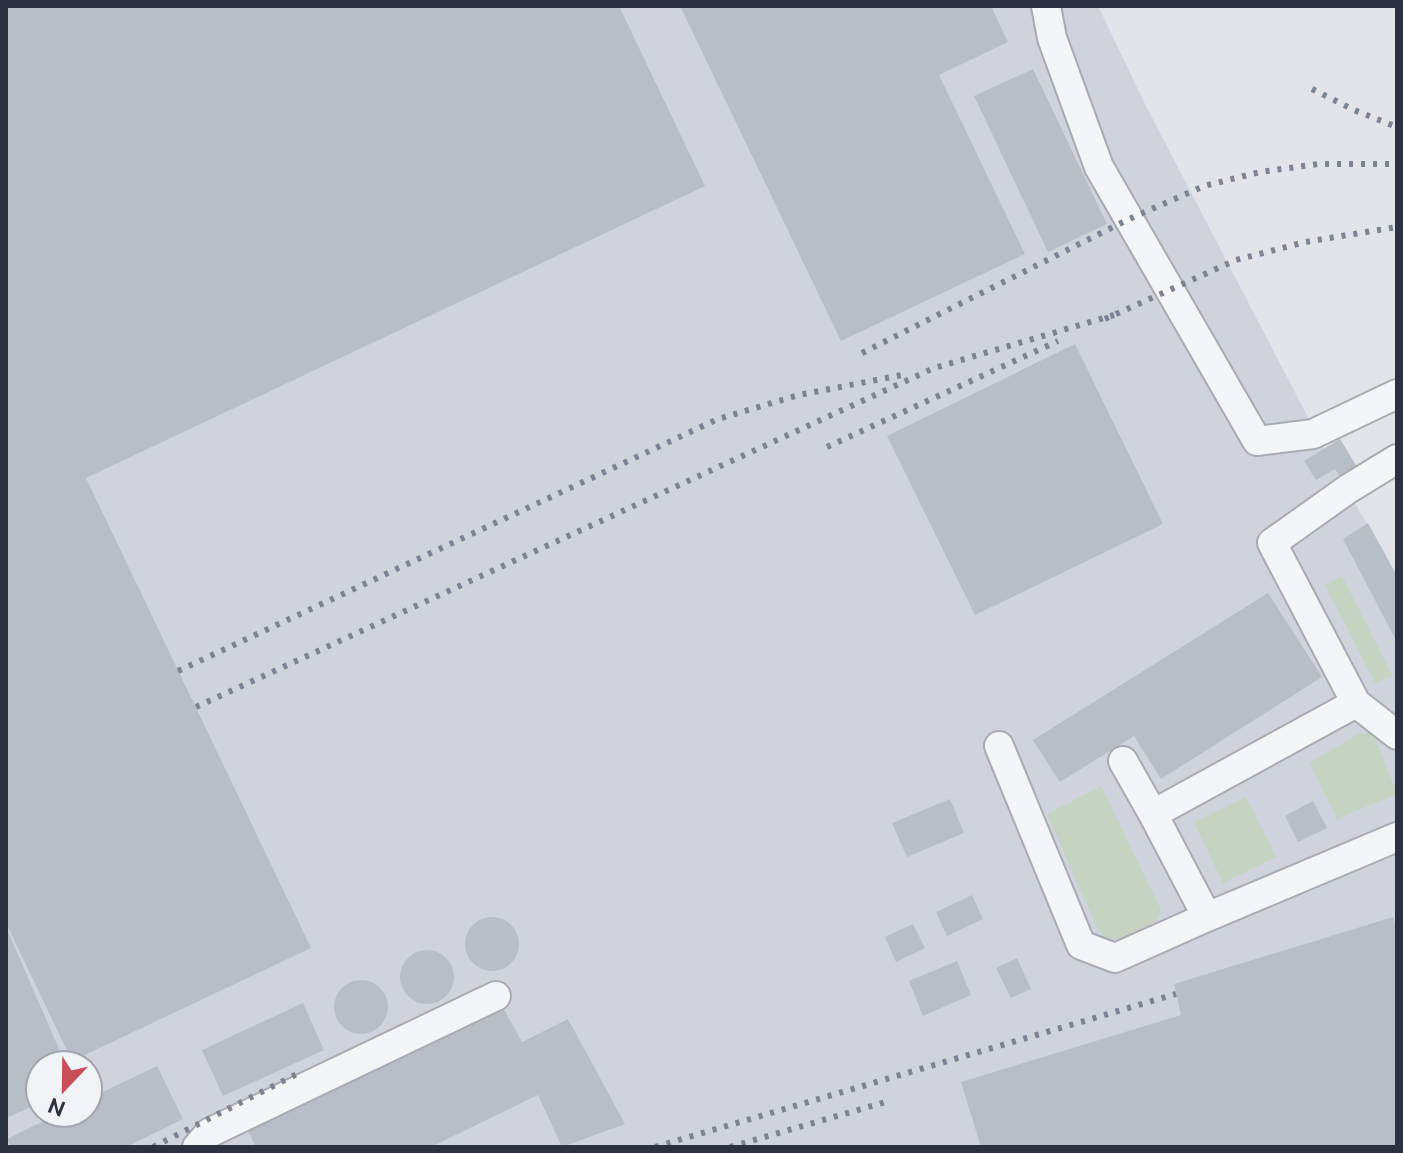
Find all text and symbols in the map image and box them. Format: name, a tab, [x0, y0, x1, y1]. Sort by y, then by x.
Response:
north arrow	[24, 1049, 104, 1129]
text: N	[44, 1093, 69, 1123]

